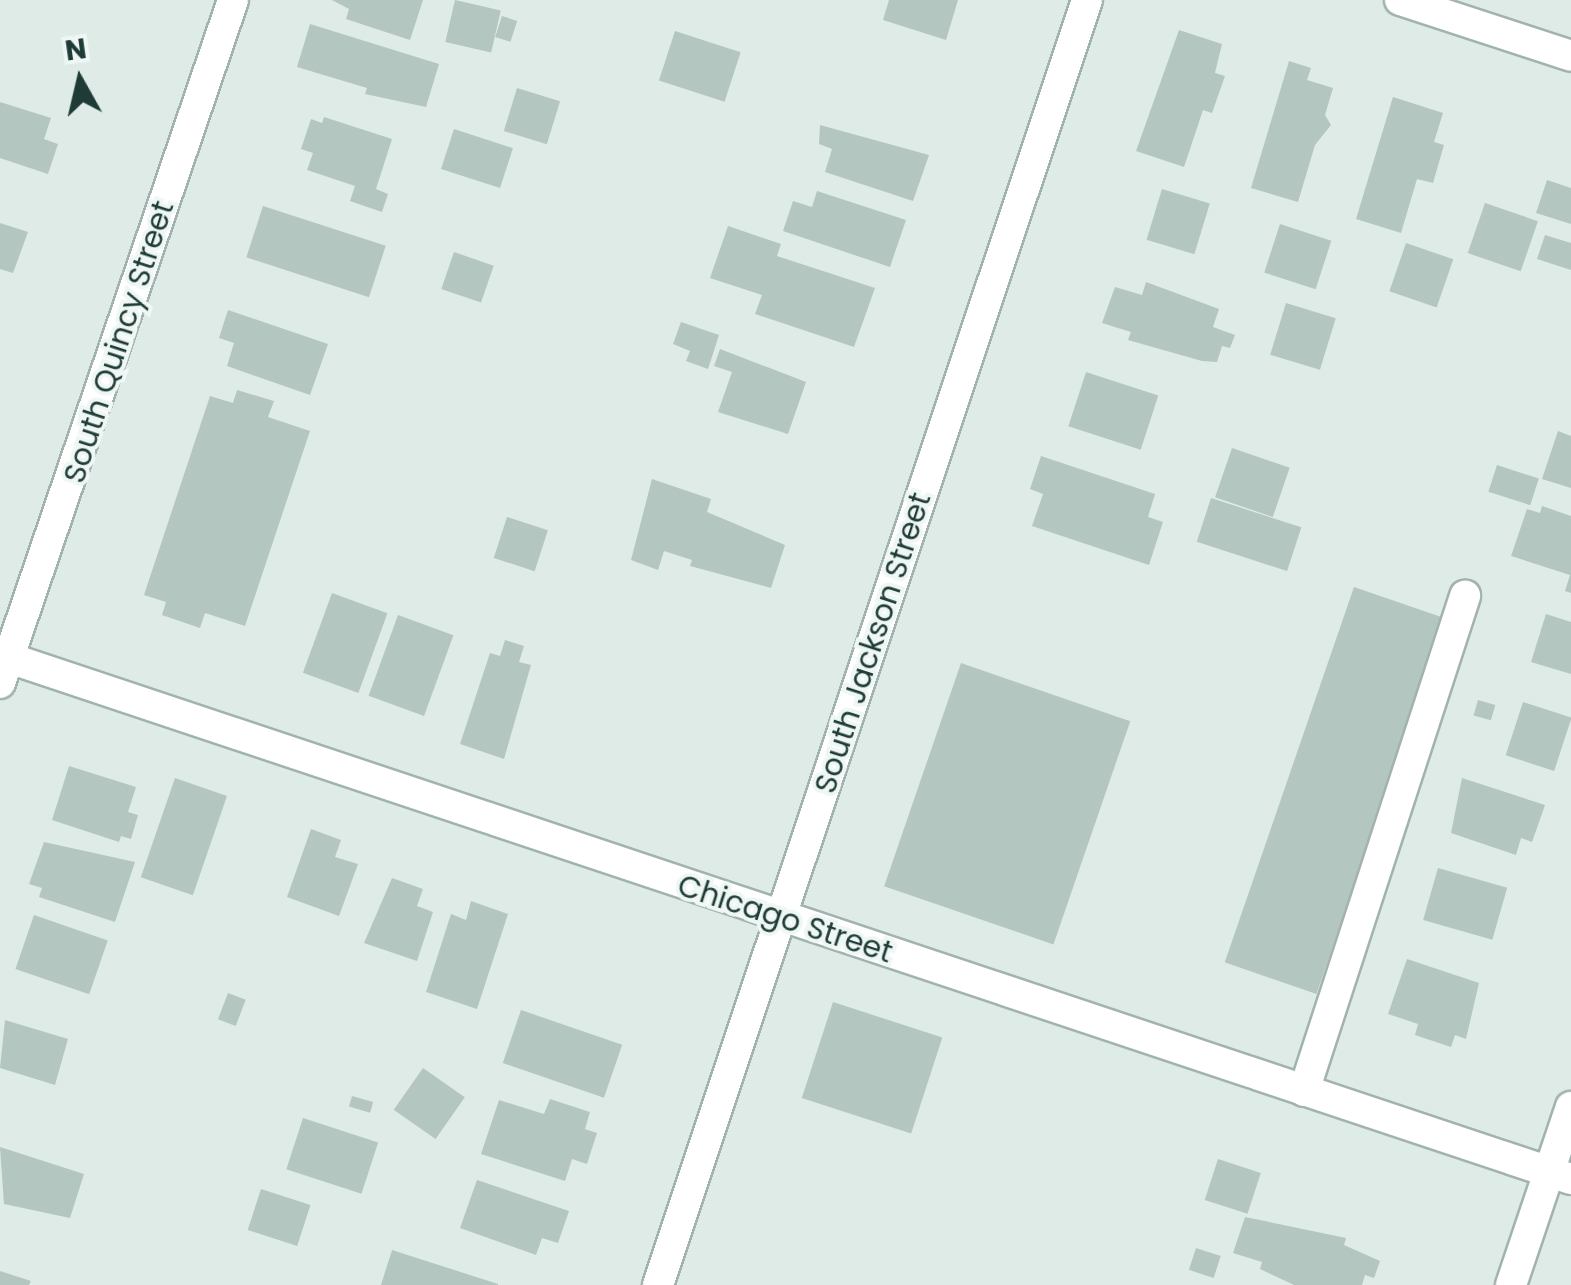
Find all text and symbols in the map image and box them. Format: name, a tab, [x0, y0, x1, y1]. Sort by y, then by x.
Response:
text: N	[63, 29, 89, 71]
north arrow	[30, 30, 130, 130]
street label: South Quincy Street	[56, 196, 182, 488]
street label: South Jackson Street	[807, 488, 939, 798]
street label: Chicago Street	[673, 867, 897, 971]

